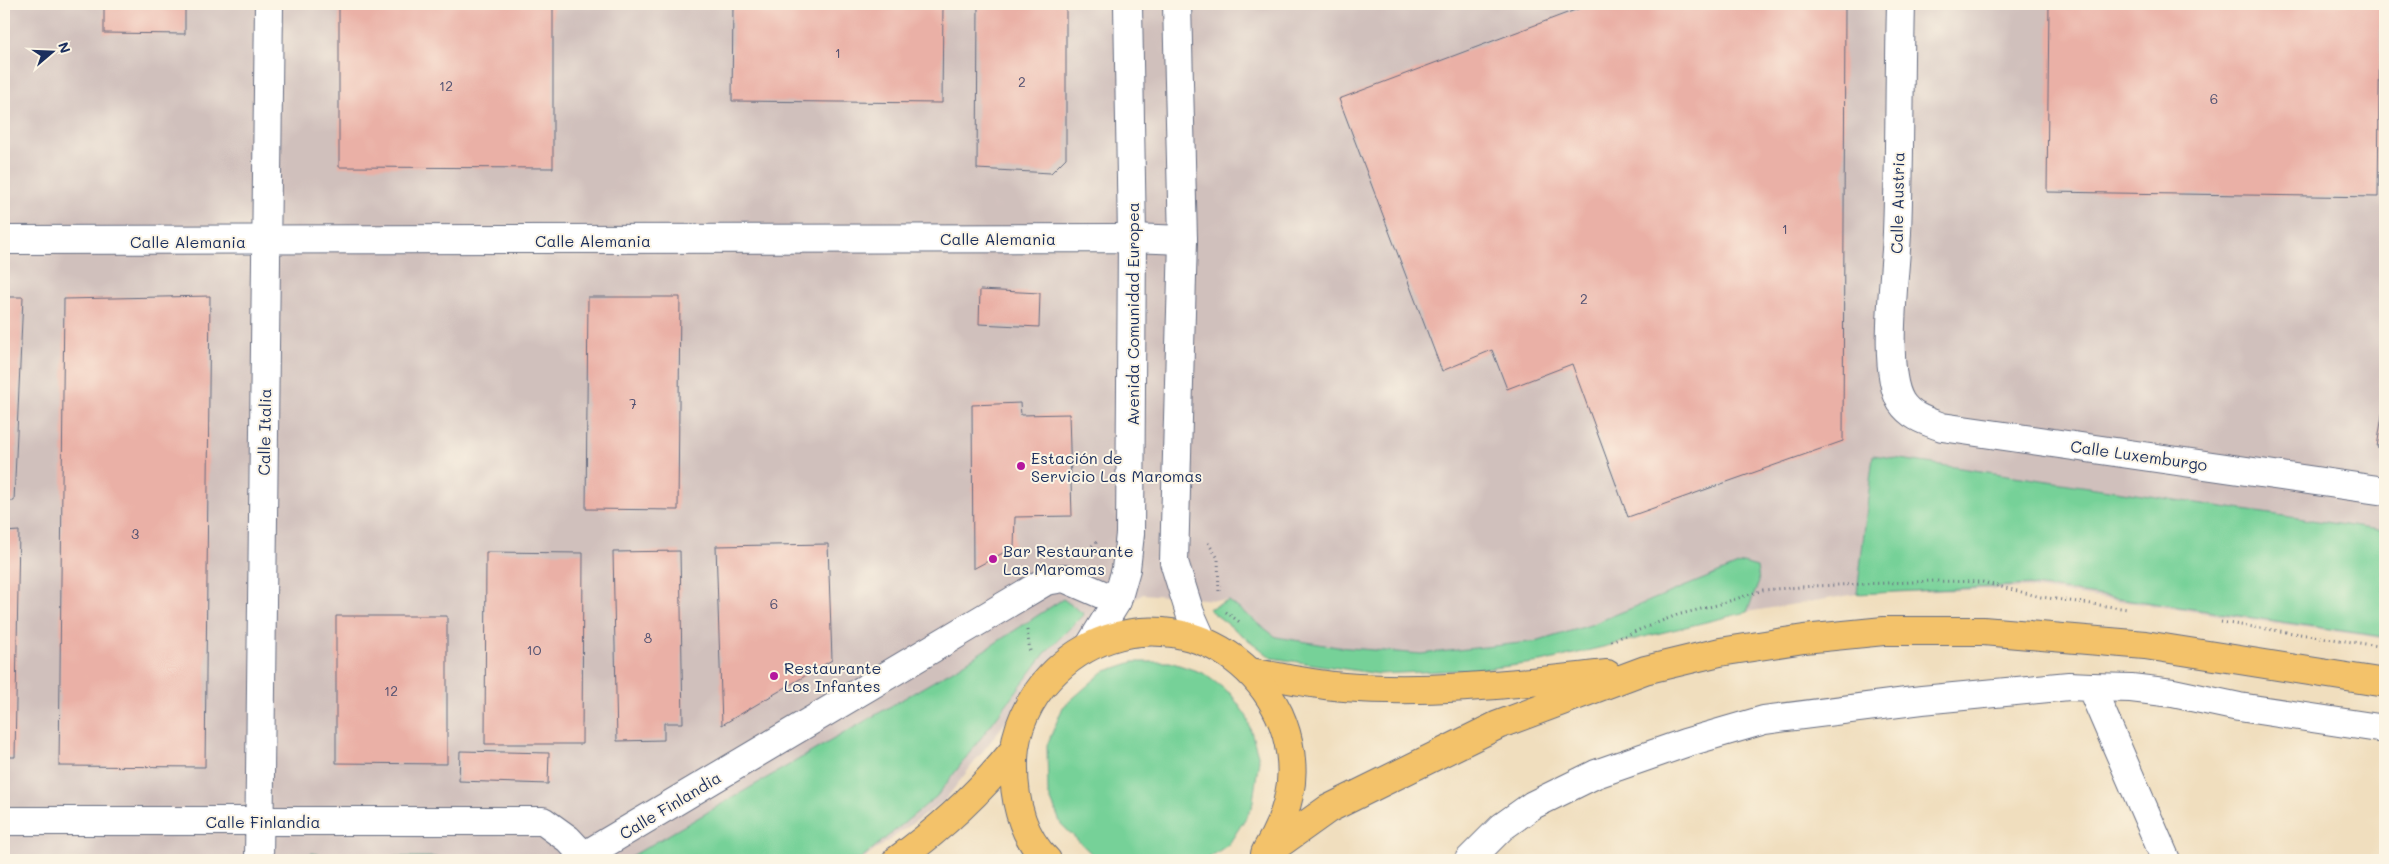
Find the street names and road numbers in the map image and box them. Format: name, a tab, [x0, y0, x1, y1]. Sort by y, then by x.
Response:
street label: Calle Austria	[1886, 152, 1908, 254]
street label: Avenida Comunidad Europea	[1122, 202, 1143, 426]
street label: Calle Alemania	[940, 228, 1056, 249]
street label: Calle Alemania	[535, 230, 651, 251]
street label: Calle Alemania	[130, 231, 246, 252]
street label: Calle Italia	[253, 388, 275, 476]
street label: Calle Luxemburgo	[2069, 435, 2209, 475]
street label: Calle Finlandia	[615, 766, 725, 844]
street label: Calle Finlandia	[205, 811, 321, 832]

